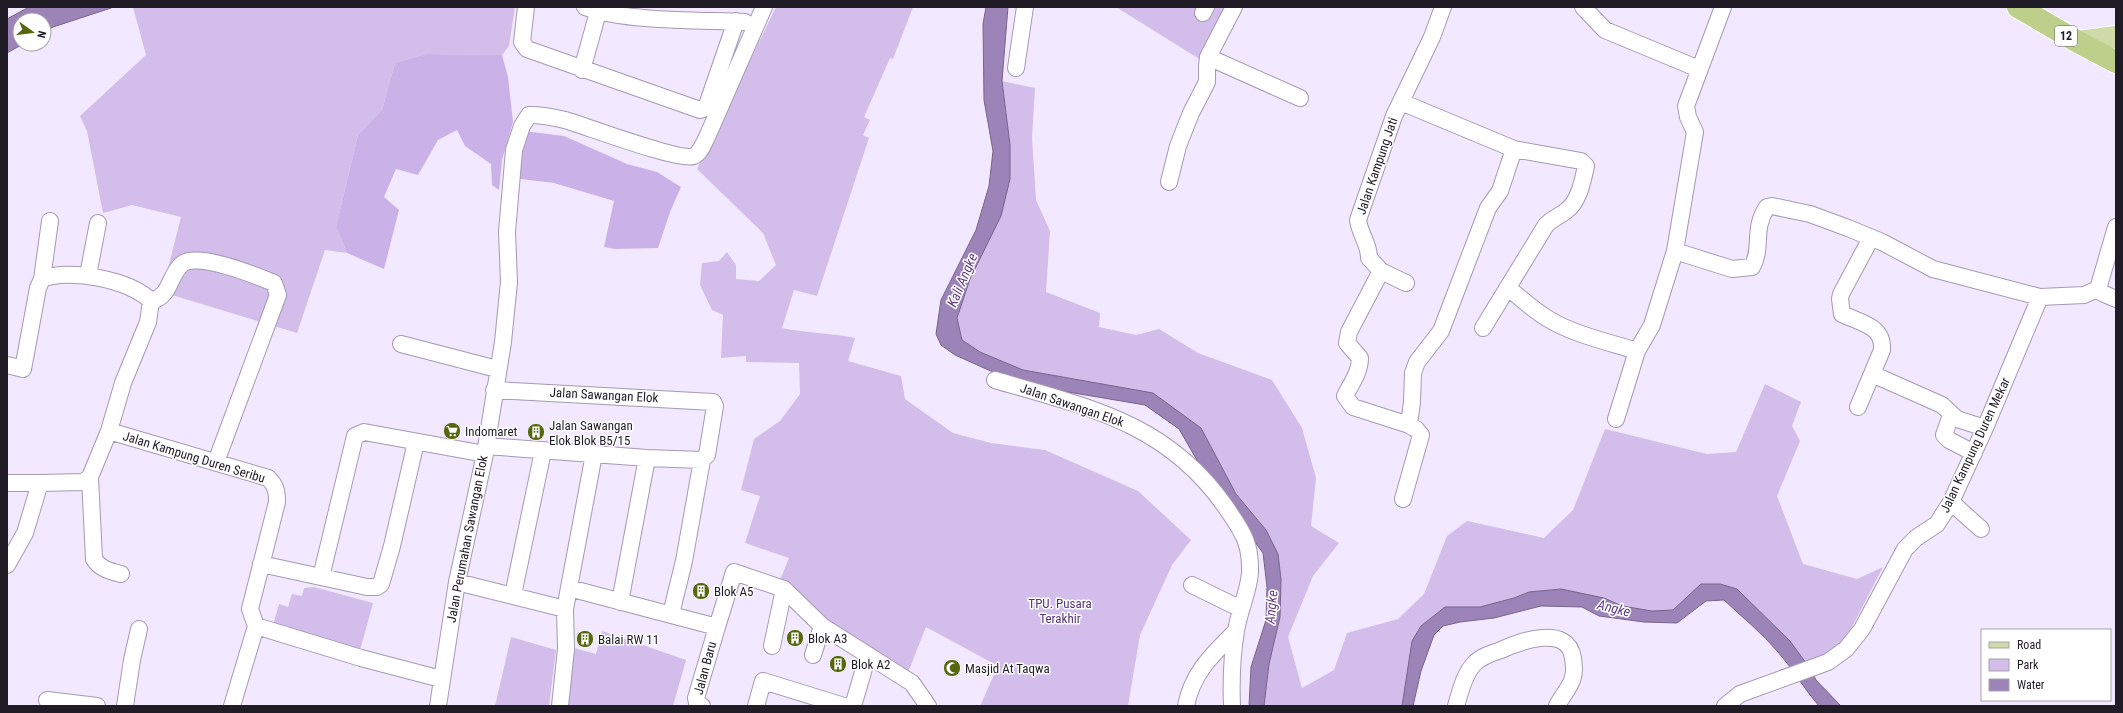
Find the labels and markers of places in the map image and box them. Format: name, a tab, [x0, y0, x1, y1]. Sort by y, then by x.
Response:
place label: Jalan Sawangan Elok Blok B5/15	[549, 418, 633, 448]
supermarket icon: Indomaret	[442, 421, 462, 441]
building icon: Jalan Sawangan Elok Blok B5/15	[526, 422, 546, 442]
place label: Indomaret	[465, 424, 517, 439]
building icon: Blok A5	[691, 581, 711, 601]
place label: Blok A5	[714, 584, 753, 599]
building icon: Blok A3	[785, 628, 805, 648]
building icon: Balai RW 11	[575, 629, 595, 649]
place label: Blok A3	[808, 631, 847, 646]
place label: Balai RW 11	[598, 632, 659, 647]
building icon: Blok A2	[828, 654, 848, 674]
place label: Blok A2	[851, 657, 890, 672]
mosque icon: Masjid At Taqwa	[942, 658, 962, 678]
place label: Masjid At Taqwa	[965, 661, 1050, 676]

